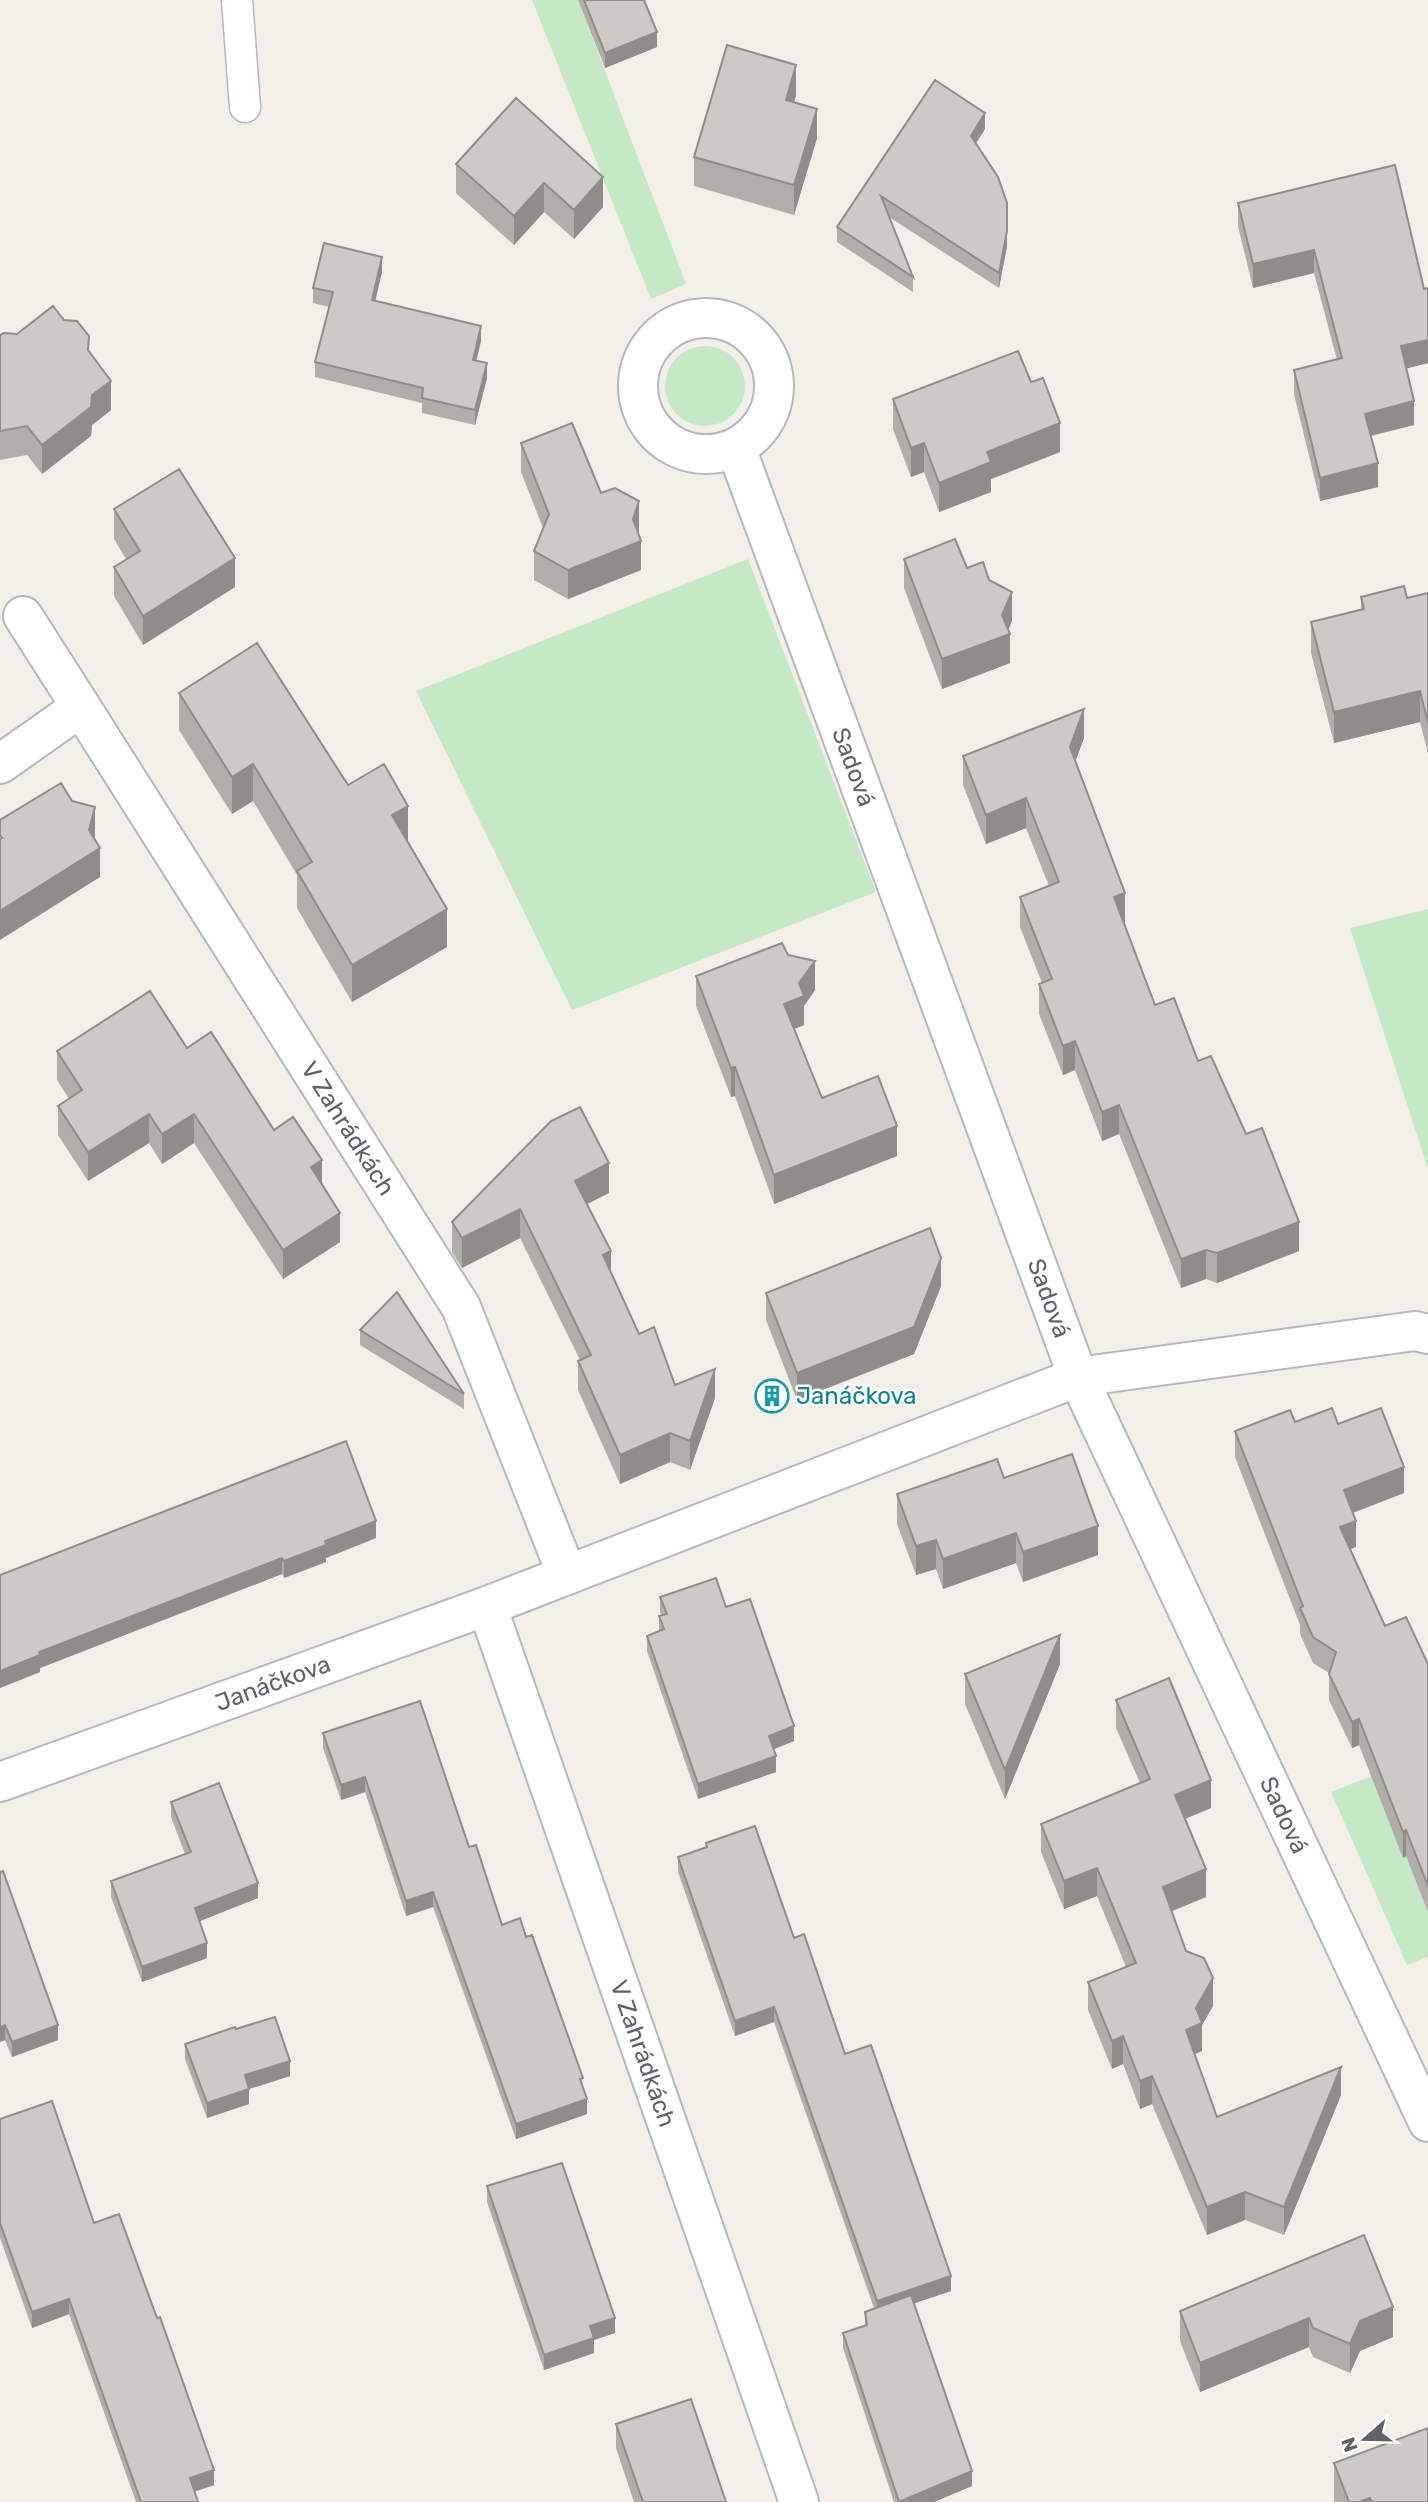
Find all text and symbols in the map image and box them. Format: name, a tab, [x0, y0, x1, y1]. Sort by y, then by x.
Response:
street label: Sadová	[826, 724, 881, 810]
street label: V Zahrádkách	[295, 1056, 401, 1201]
street label: Sadová	[1022, 1255, 1076, 1341]
building icon: Janáčkova	[753, 1377, 791, 1415]
place label: Janáčkova	[796, 1382, 917, 1410]
street label: Janáčkova	[211, 1650, 334, 1717]
street label: Sadová	[1254, 1772, 1314, 1858]
street label: V Zahrádkách	[604, 1977, 681, 2130]
north arrow	[1330, 2404, 1400, 2474]
text: N	[1336, 2434, 1363, 2455]

